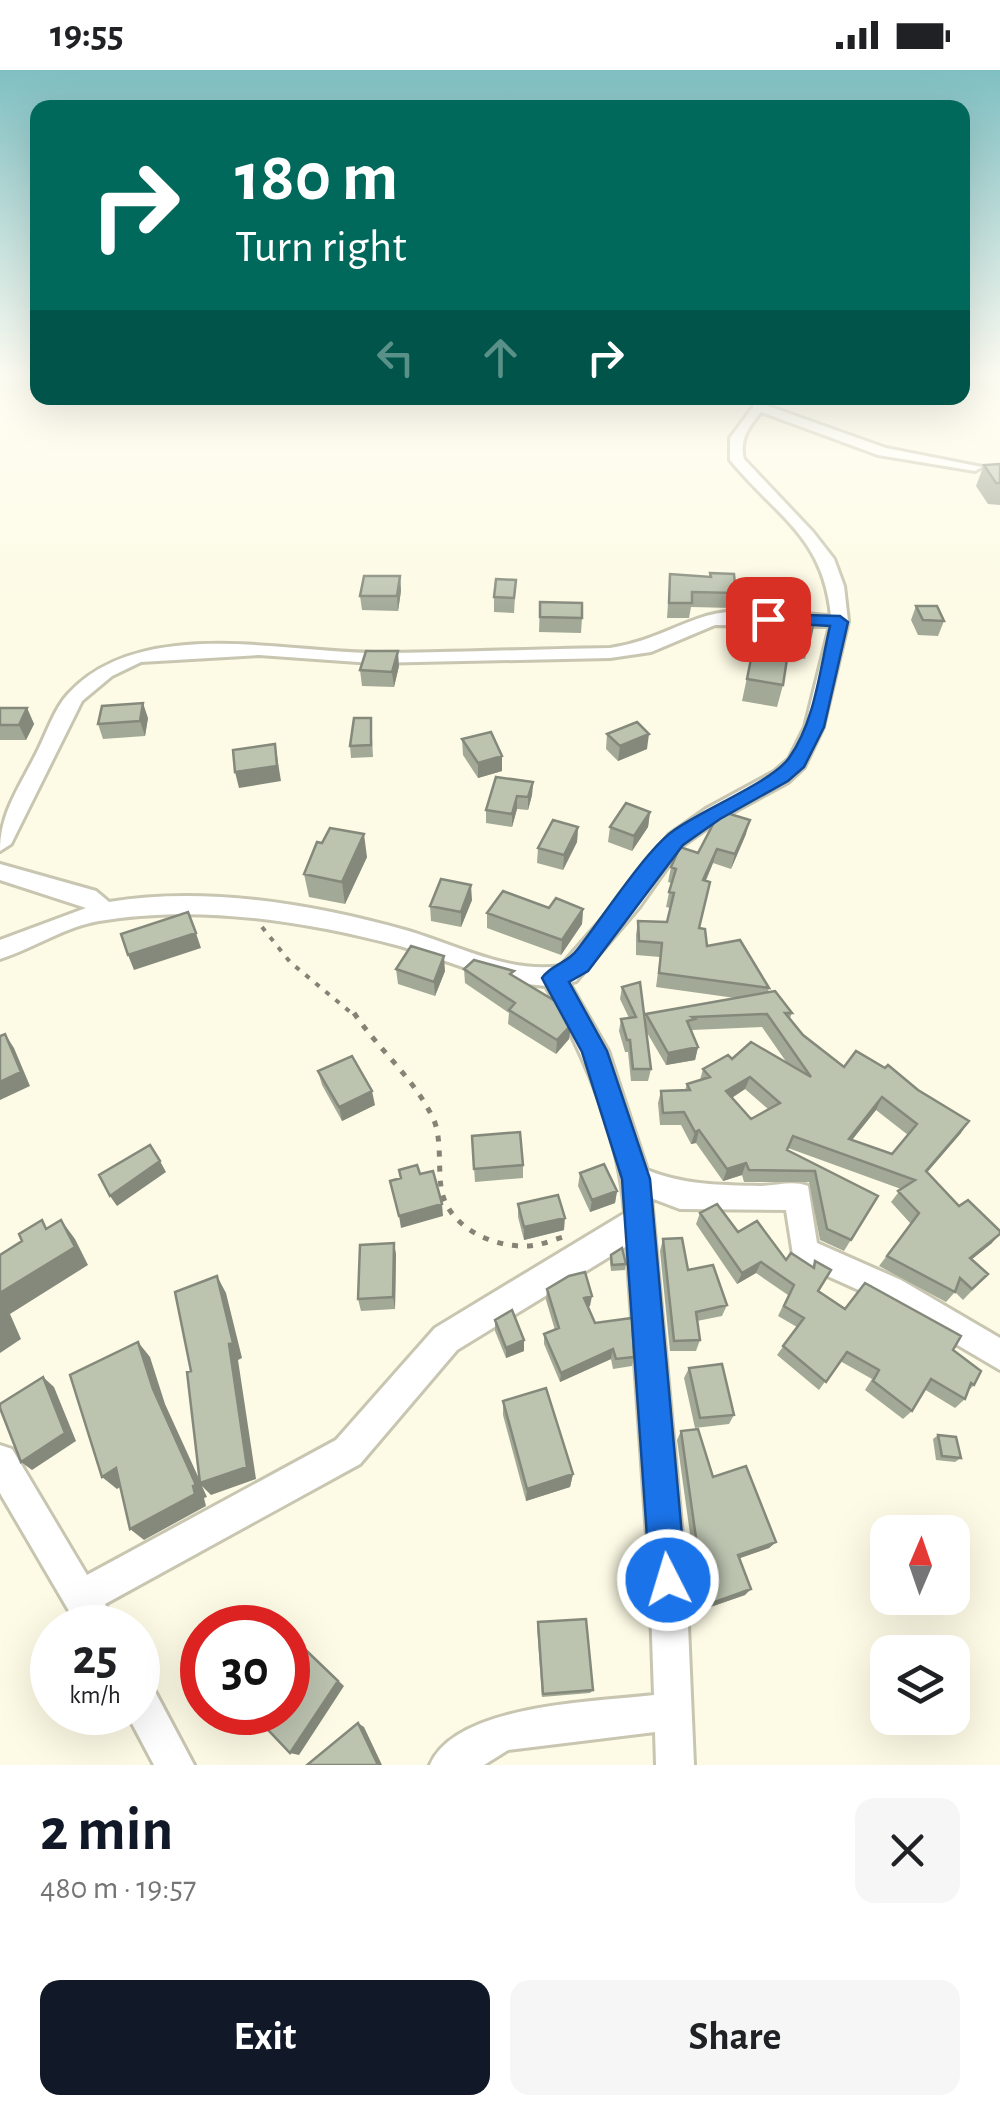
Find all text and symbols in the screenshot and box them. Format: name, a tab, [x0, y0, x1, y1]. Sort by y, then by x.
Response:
text: 19:55	[50, 16, 124, 54]
icon: right	[70, 140, 200, 270]
text: 180 m	[235, 143, 398, 213]
text: Turn right	[235, 225, 407, 270]
icon: left	[368, 330, 423, 385]
icon: ahead	[473, 330, 528, 385]
icon: right	[578, 330, 633, 385]
pin	[726, 577, 811, 662]
icon: arrive	[741, 592, 796, 647]
north arrow	[870, 1515, 970, 1615]
map controls	[870, 1515, 970, 1735]
position arrow	[616, 1528, 720, 1632]
speed limit sign: 30	[180, 1605, 310, 1735]
text: 25	[72, 1633, 118, 1683]
button: layers	[870, 1635, 970, 1735]
text: km/h	[69, 1683, 121, 1708]
button: close	[855, 1798, 960, 1903]
text: 2 min	[40, 1801, 173, 1861]
text: 480 m · 19:57	[40, 1872, 196, 1904]
button: Exit	[40, 1980, 490, 2095]
button: Share	[510, 1980, 960, 2095]

